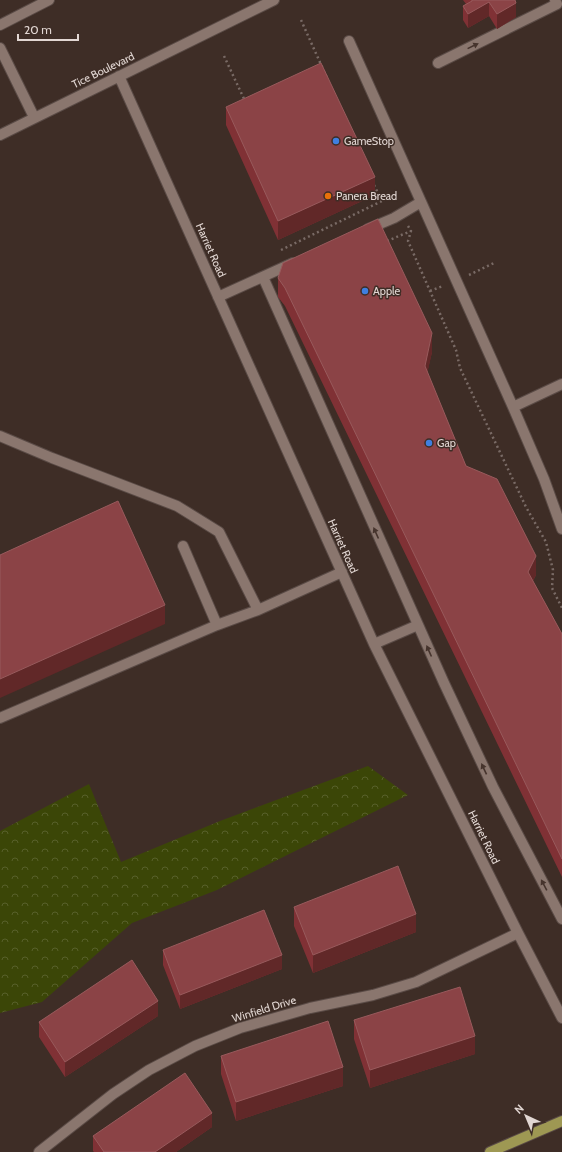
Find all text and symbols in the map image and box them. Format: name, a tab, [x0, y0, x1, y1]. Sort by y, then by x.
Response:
scale bar	[18, 16, 78, 42]
text: 20 m	[24, 22, 52, 37]
one-way arrow	[467, 43, 478, 49]
street label: Tice Boulevard	[70, 49, 136, 91]
place label: GameStop	[344, 134, 394, 148]
marker: GameStop	[331, 136, 341, 146]
place label: Panera Bread	[336, 189, 397, 203]
marker: Panera Bread	[323, 191, 333, 201]
street label: Harriet Road	[193, 221, 229, 279]
place label: Apple	[373, 284, 401, 298]
marker: Apple	[360, 286, 370, 296]
place label: Gap	[437, 436, 456, 450]
marker: Gap	[424, 438, 434, 448]
street label: Harriet Road	[325, 517, 361, 575]
one-way arrow	[373, 526, 379, 538]
one-way arrow	[426, 645, 432, 657]
one-way arrow	[481, 763, 487, 775]
street label: Harriet Road	[465, 808, 503, 866]
one-way arrow	[541, 879, 547, 891]
street label: Winfield Drive	[230, 993, 298, 1025]
north arrow	[506, 1096, 546, 1136]
text: N	[511, 1101, 527, 1117]

